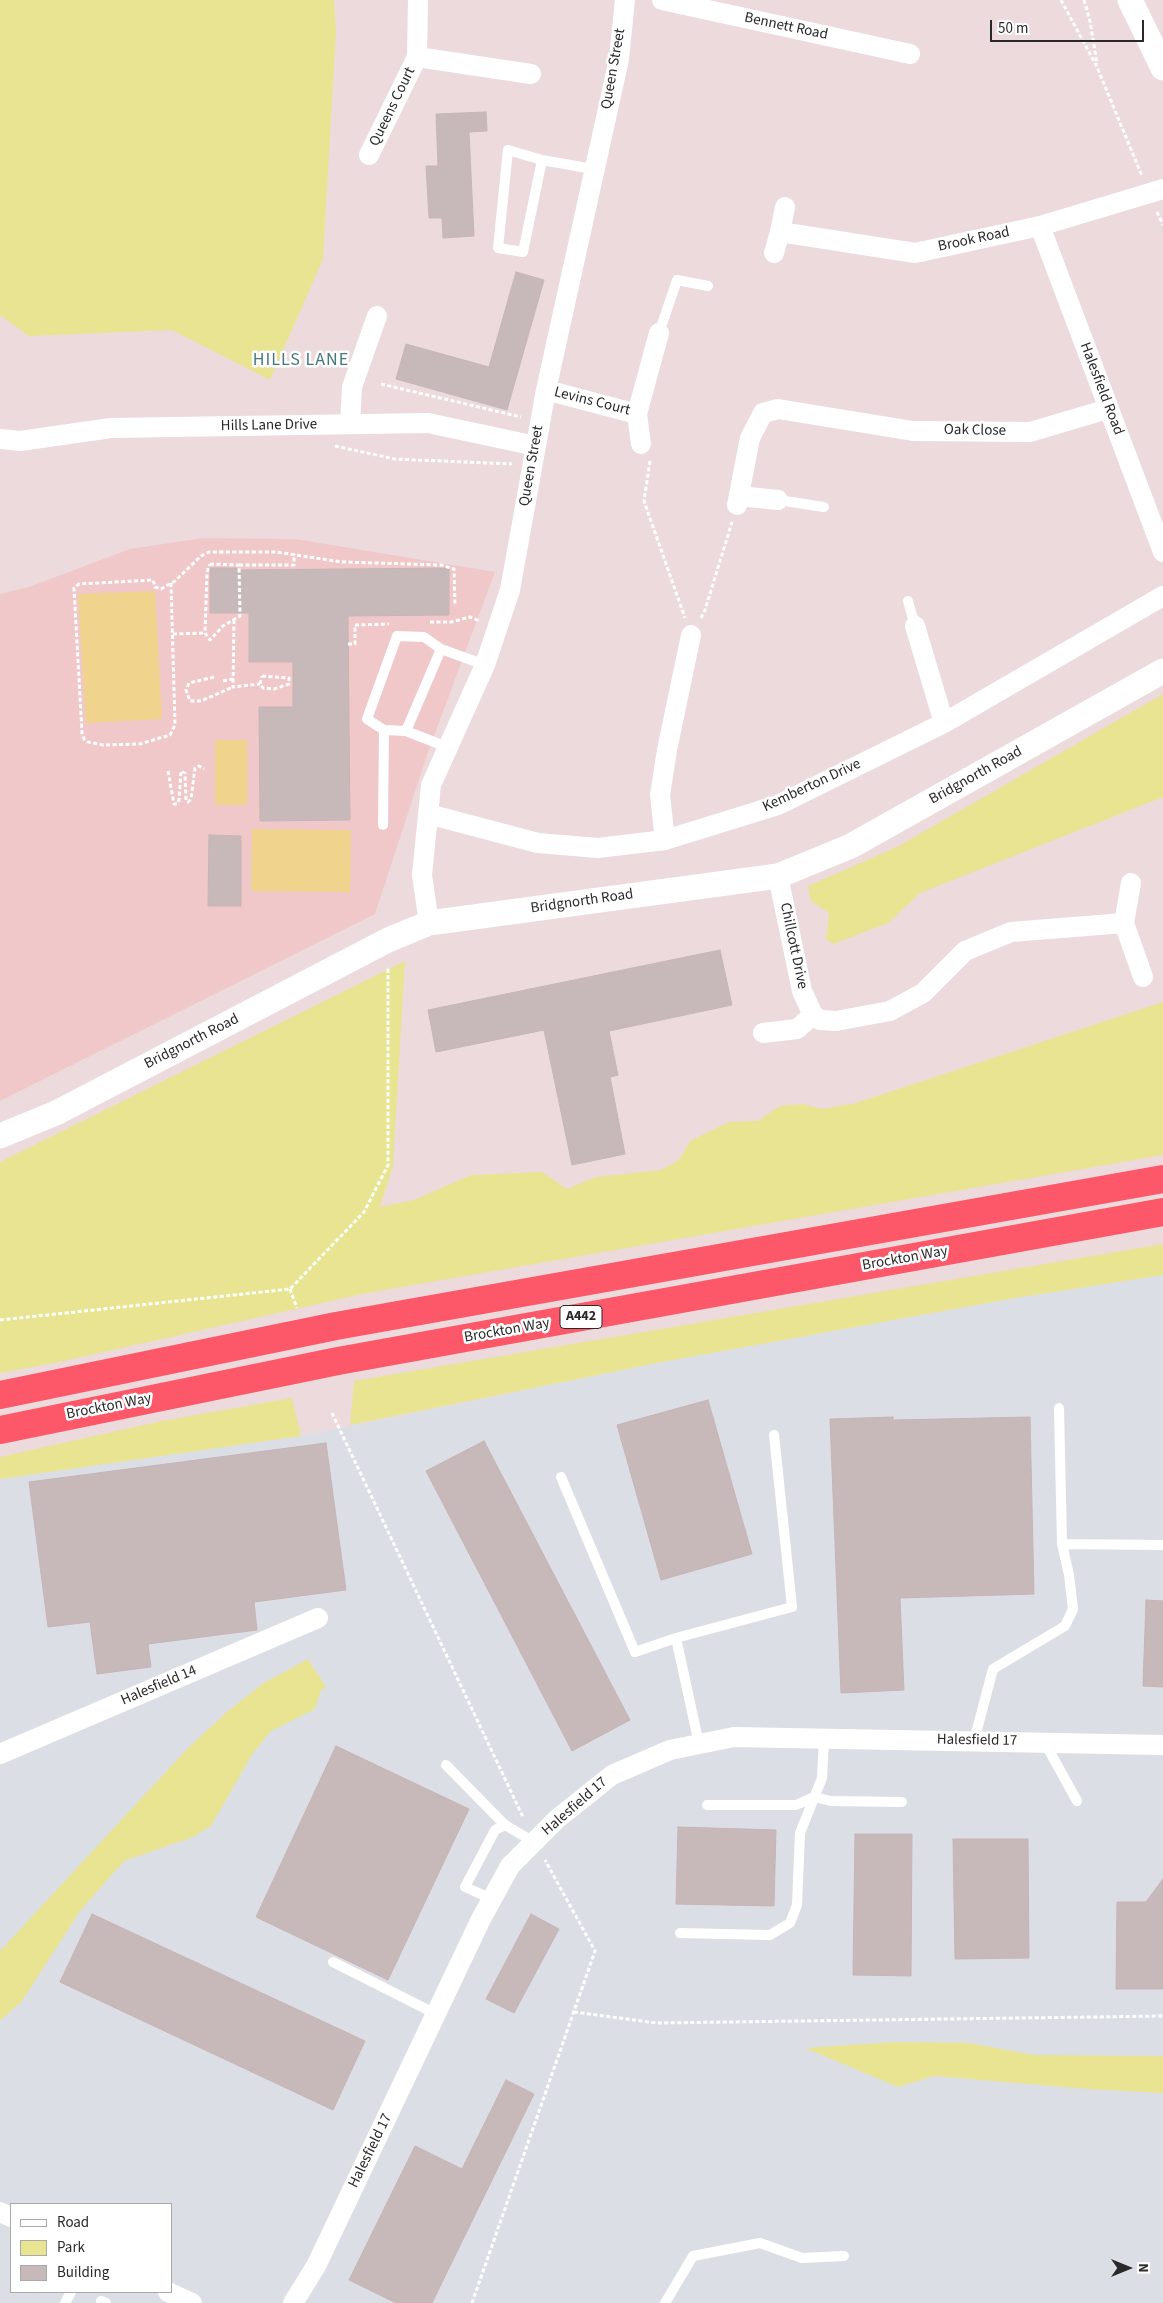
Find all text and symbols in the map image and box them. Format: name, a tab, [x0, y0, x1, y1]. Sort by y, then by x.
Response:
street label: Bennett Road	[743, 9, 829, 45]
scale bar	[993, 10, 1147, 42]
text: 50 m	[998, 18, 1028, 39]
street label: Queen Street	[598, 27, 630, 111]
street label: Queens Court	[366, 65, 420, 149]
street label: Brook Road	[937, 224, 1011, 256]
street label: Halesfield Road	[1075, 340, 1127, 438]
district label: HILLS LANE	[252, 350, 350, 372]
street label: Levins Court	[552, 384, 632, 420]
street label: Hills Lane Drive	[221, 416, 317, 436]
street label: Oak Close	[944, 421, 1006, 441]
street label: Queen Street	[516, 424, 548, 508]
street label: Bridgnorth Road	[926, 743, 1026, 809]
street label: Kemberton Drive	[760, 755, 864, 817]
street label: Bridgnorth Road	[529, 886, 635, 918]
street label: Chillcott Drive	[775, 901, 811, 991]
street label: Bridgnorth Road	[142, 1010, 242, 1074]
street label: Brockton Way	[861, 1243, 949, 1275]
road number: A442	[560, 1305, 602, 1328]
street label: Brockton Way	[463, 1315, 551, 1347]
street label: Brockton Way	[65, 1390, 153, 1424]
street label: Halesfield 14	[118, 1662, 200, 1710]
street label: Halesfield 17	[937, 1731, 1017, 1751]
street label: Halesfield 17	[539, 1774, 611, 1840]
street label: Halesfield 17	[345, 2111, 397, 2191]
legend	[10, 2203, 172, 2293]
text: Road	[57, 2212, 89, 2233]
text: Park	[57, 2237, 85, 2258]
north arrow	[1103, 2243, 1153, 2293]
text: Building	[57, 2262, 109, 2283]
text: N	[1133, 2263, 1153, 2273]

